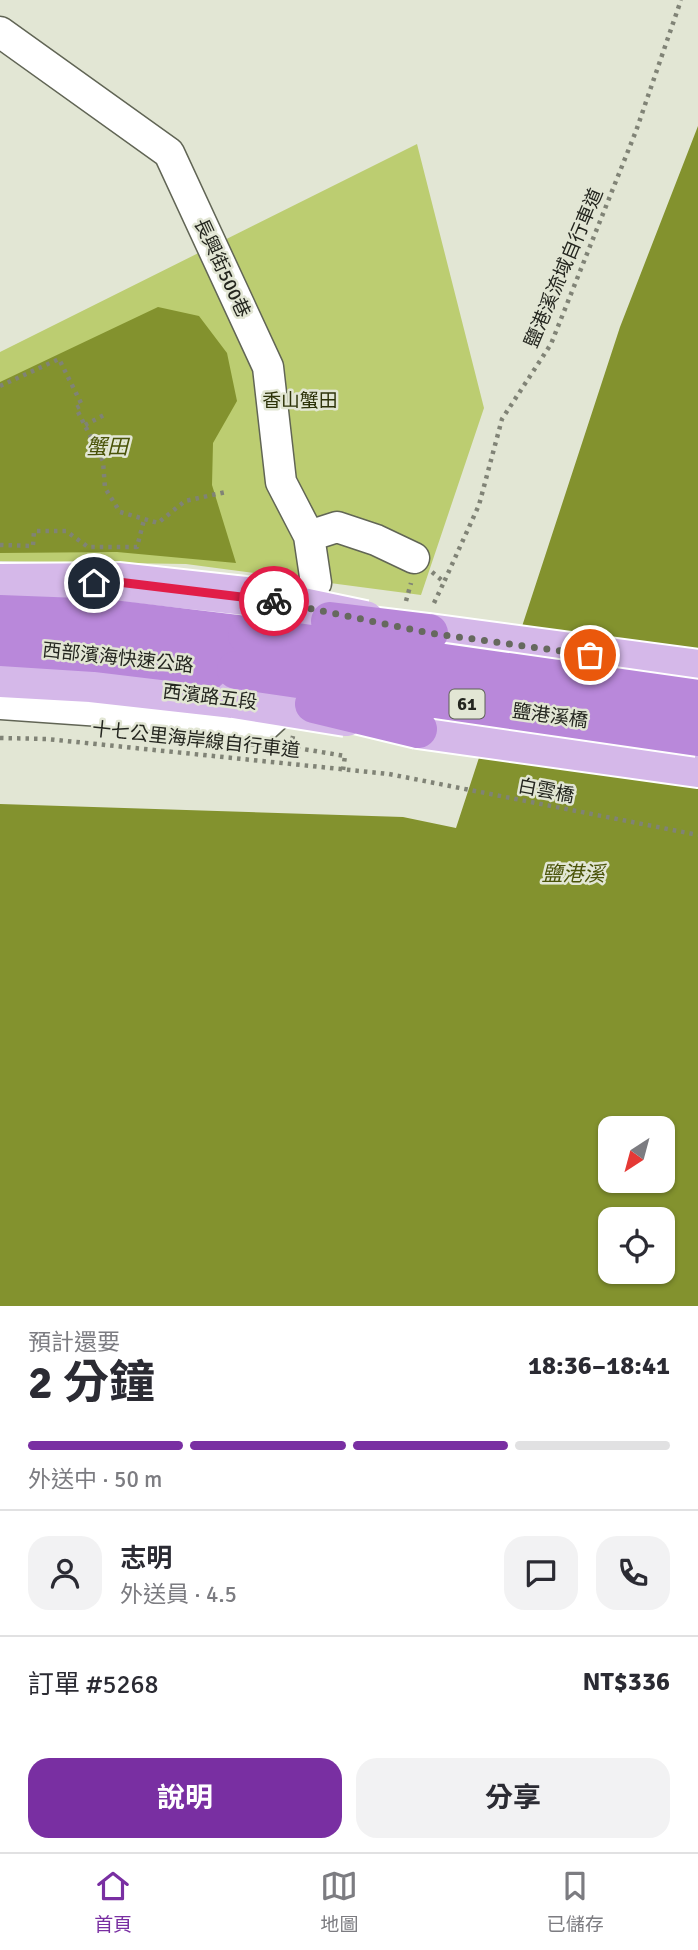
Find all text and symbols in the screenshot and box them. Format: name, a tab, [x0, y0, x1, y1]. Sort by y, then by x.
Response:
street label: 鹽港溪流域自行車道	[520, 185, 608, 351]
street label: 長興街500巷	[189, 215, 255, 321]
park label: 香山蟹田	[262, 389, 338, 413]
water label: 蟹田	[86, 434, 131, 460]
pin	[64, 553, 124, 613]
icon: home	[75, 564, 113, 602]
courier	[239, 566, 309, 636]
icon: bike	[255, 582, 293, 620]
pin	[560, 625, 620, 685]
icon: bag	[571, 636, 609, 674]
street label: 西部濱海快速公路	[41, 638, 195, 678]
street label: 西濱路五段	[161, 679, 259, 715]
road number: 61	[449, 690, 484, 718]
street label: 鹽港溪橋	[511, 699, 589, 733]
street label: 十七公里海岸線自行車道	[91, 717, 301, 763]
street label: 白雲橋	[516, 774, 576, 808]
water label: 鹽港溪	[542, 861, 607, 887]
north arrow	[598, 1116, 676, 1194]
map controls	[598, 1116, 675, 1284]
button: locate	[598, 1207, 675, 1284]
text: 預計還要	[28, 1328, 120, 1357]
text: 18:36–18:41	[528, 1350, 670, 1382]
text: 2 分鐘	[28, 1355, 155, 1411]
text: 外送中 · 50 m	[28, 1465, 162, 1494]
button: person	[28, 1536, 102, 1610]
button: chat	[504, 1536, 578, 1610]
button: phone	[596, 1536, 670, 1610]
text: 志明	[120, 1543, 172, 1575]
text: 外送員 · 4.5	[120, 1580, 237, 1609]
text: NT$336	[583, 1666, 670, 1698]
text: 訂單 #5268	[28, 1669, 159, 1701]
button: 說明	[28, 1758, 342, 1838]
button: 分享	[356, 1758, 670, 1838]
tab: 首頁	[94, 1867, 132, 1937]
tab: 地圖	[320, 1867, 359, 1937]
tab: 已儲存	[547, 1867, 604, 1937]

